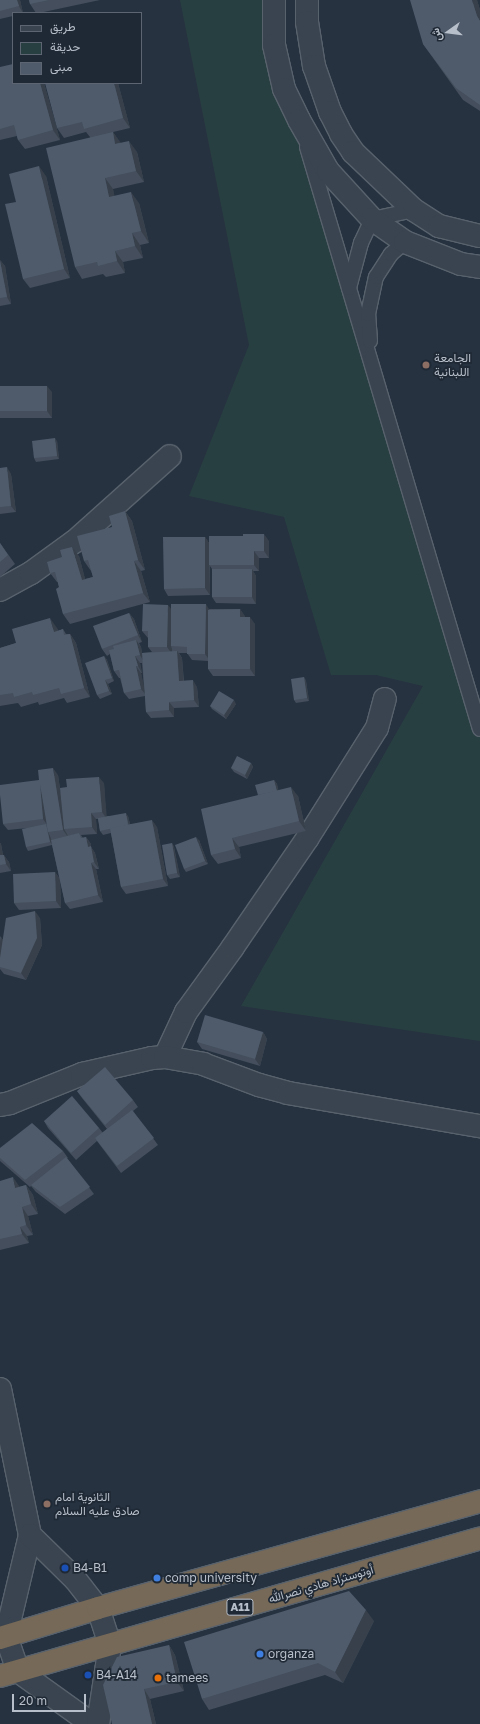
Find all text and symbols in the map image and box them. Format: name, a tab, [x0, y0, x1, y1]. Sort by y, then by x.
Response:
legend	[12, 12, 142, 84]
north arrow	[428, 12, 468, 52]
text: طريق	[50, 19, 75, 34]
text: ش	[428, 27, 444, 43]
text: حديقة	[50, 39, 80, 54]
text: مبنى	[50, 59, 72, 74]
place label: الجامعة اللبنانية	[434, 351, 471, 379]
marker: الجامعة اللبنانية	[421, 360, 431, 370]
place label: الثانویة امام صادق عليه السلام	[55, 1490, 140, 1518]
marker: الثانویة امام صادق عليه السلام	[42, 1499, 52, 1509]
place label: B4-B1	[73, 1561, 107, 1575]
street label: أوتوستراد هادي نصرالله	[267, 1562, 375, 1606]
marker: B4-B1	[60, 1563, 70, 1573]
place label: comp university	[165, 1571, 257, 1585]
marker: comp university	[152, 1573, 162, 1583]
road number: A11	[226, 1598, 254, 1616]
place label: organza	[268, 1647, 314, 1661]
marker: organza	[255, 1649, 265, 1659]
place label: B4-A14	[96, 1668, 137, 1682]
marker: B4-A14	[83, 1670, 93, 1680]
place label: tamees	[166, 1671, 208, 1685]
marker: tamees	[153, 1673, 163, 1683]
scale bar	[14, 1686, 88, 1712]
text: 20 m	[19, 1693, 47, 1708]

